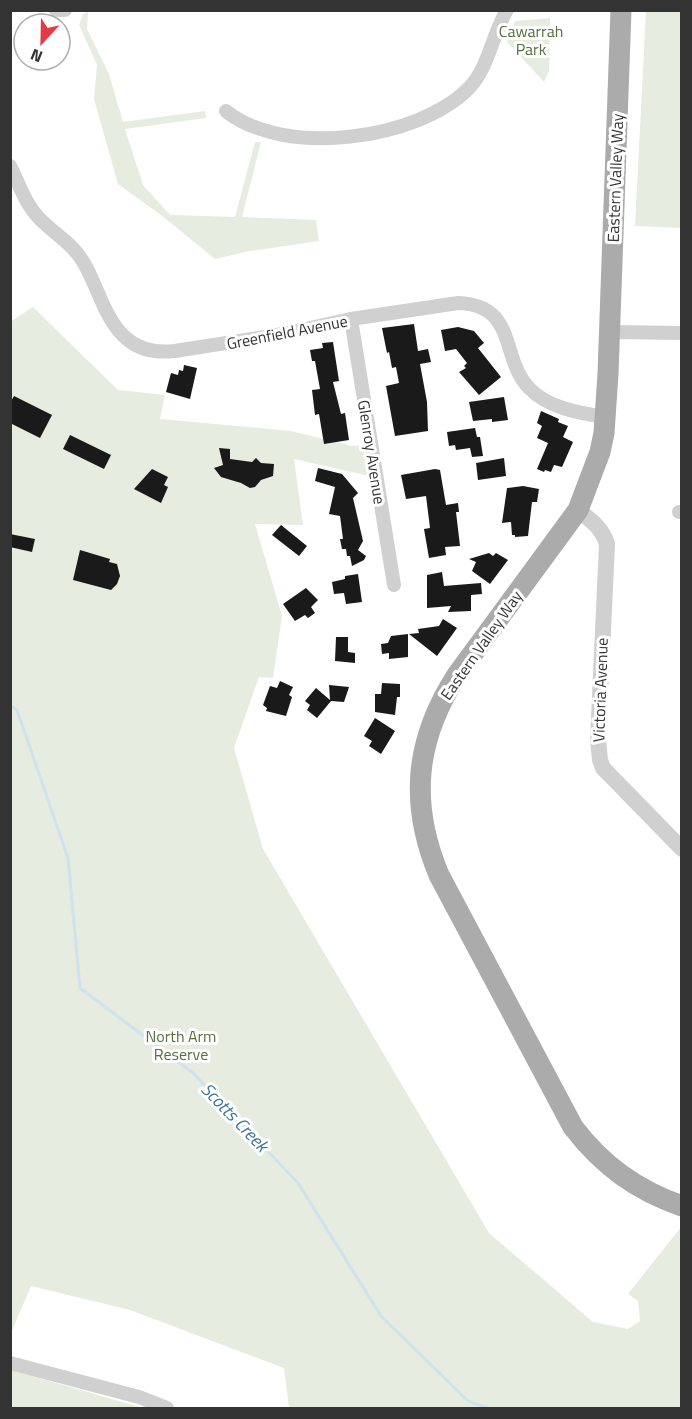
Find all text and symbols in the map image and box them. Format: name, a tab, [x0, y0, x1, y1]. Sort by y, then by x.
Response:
north arrow	[12, 12, 72, 72]
park label: Cawarrah Park	[499, 19, 563, 61]
text: N	[27, 43, 46, 69]
street label: Eastern Valley Way	[601, 113, 629, 243]
street label: Greenfield Avenue	[225, 309, 349, 355]
street label: Glenroy Avenue	[352, 398, 392, 506]
street label: Eastern Valley Way	[434, 585, 528, 705]
street label: Victoria Avenue	[586, 637, 614, 743]
park label: North Arm Reserve	[146, 1024, 216, 1066]
water label: Scotts Creek	[195, 1076, 276, 1159]

